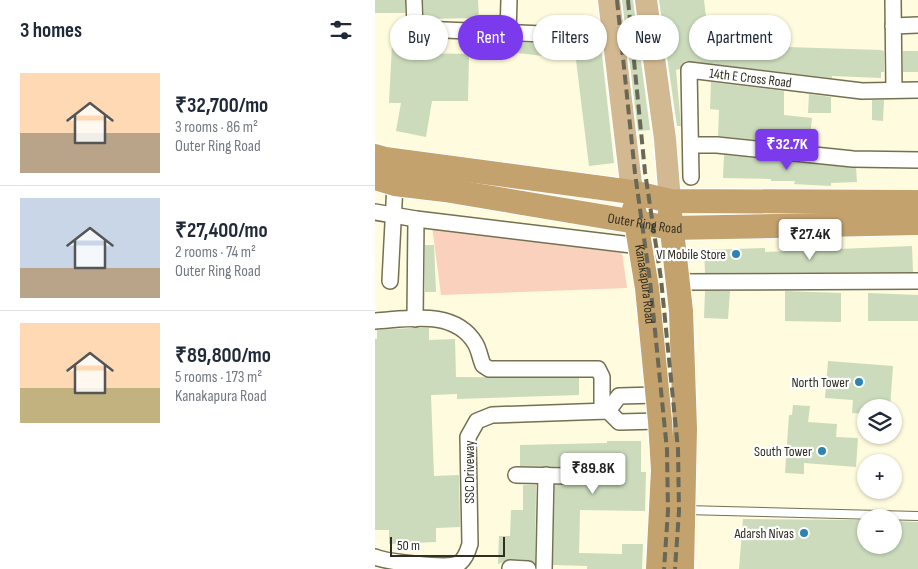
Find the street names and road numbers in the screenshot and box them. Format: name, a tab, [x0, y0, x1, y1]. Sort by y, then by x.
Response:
street label: 14th E Cross Road	[708, 65, 793, 91]
street label: Outer Ring Road	[606, 209, 682, 237]
street label: Kanakapura Road	[631, 243, 658, 325]
street label: SSC Driveway	[461, 440, 478, 504]

